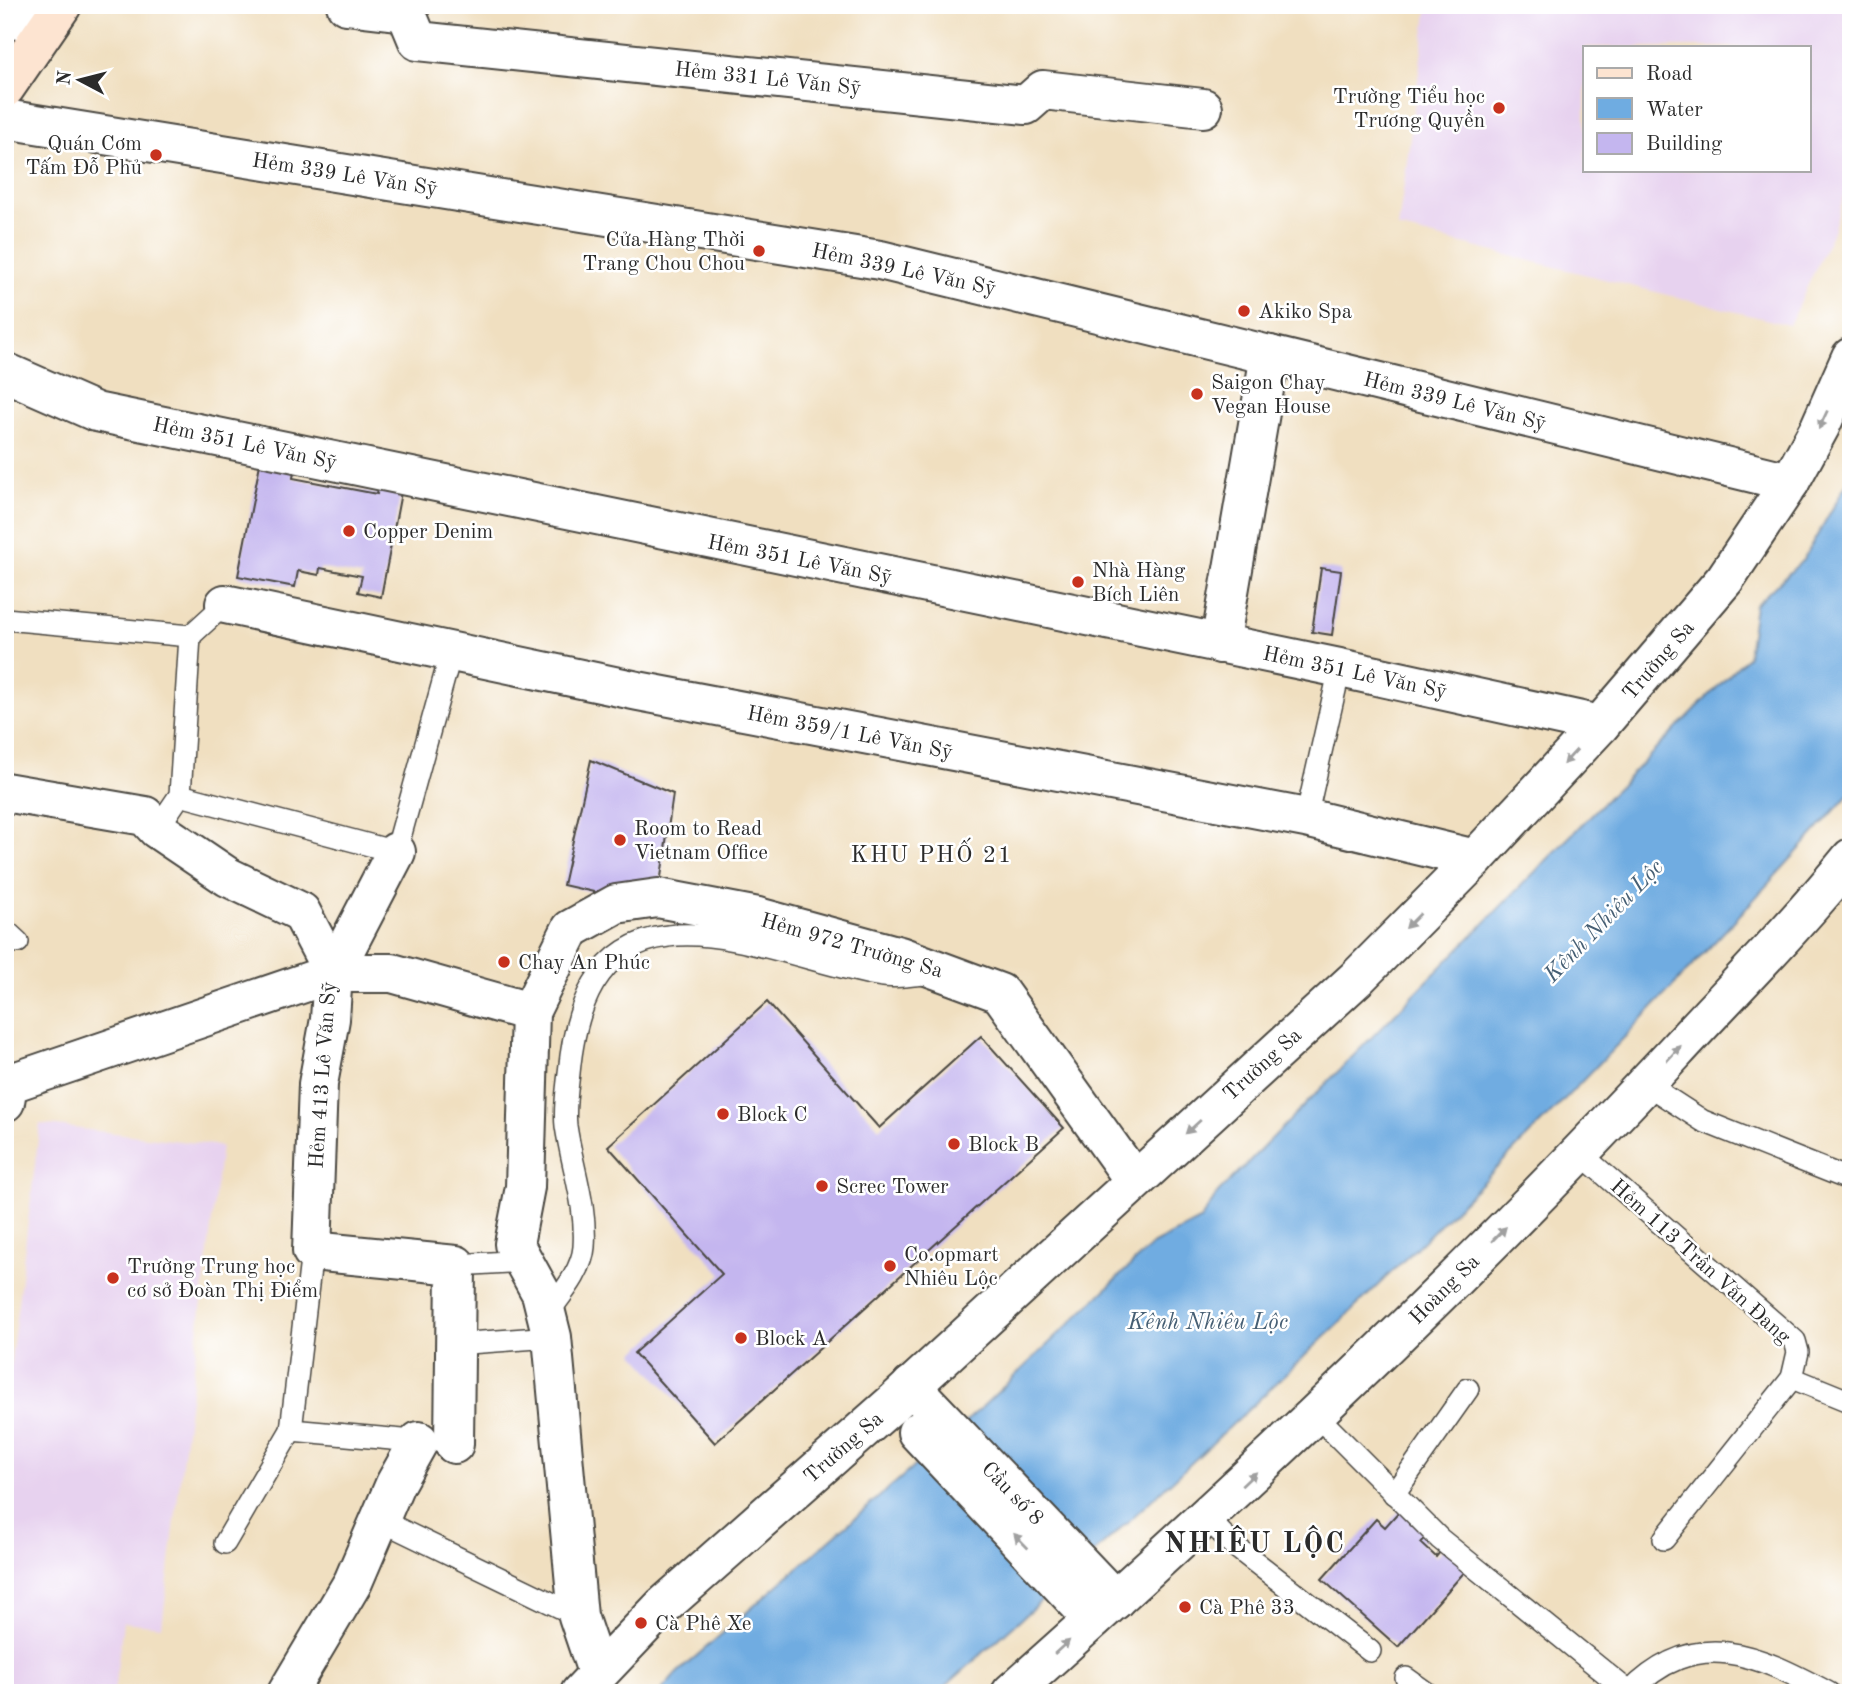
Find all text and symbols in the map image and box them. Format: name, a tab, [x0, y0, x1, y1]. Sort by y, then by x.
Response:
north arrow	[46, 46, 116, 116]
legend	[1583, 46, 1811, 172]
street label: Hẻm 331 Lê Văn Sỹ	[673, 59, 862, 100]
text: Road	[1646, 64, 1693, 85]
text: N	[55, 69, 76, 87]
place label: Trường Tiểu học Trương Quyền	[1333, 85, 1485, 132]
marker: Trường Tiểu học Trương Quyền	[1491, 100, 1507, 116]
text: Water	[1646, 100, 1703, 121]
place label: Quán Cơm Tấm Đỗ Phủ	[25, 134, 142, 179]
text: Building	[1646, 134, 1723, 155]
marker: Quán Cơm Tấm Đỗ Phủ	[148, 147, 164, 163]
street label: Hẻm 339 Lê Văn Sỹ	[250, 150, 439, 201]
place label: Cửa Hàng Thời Trang Chou Chou	[582, 230, 745, 275]
street label: Hẻm 339 Lê Văn Sỹ	[810, 241, 998, 300]
marker: Cửa Hàng Thời Trang Chou Chou	[751, 243, 767, 259]
place label: Akiko Spa	[1258, 302, 1352, 323]
marker: Akiko Spa	[1236, 303, 1252, 319]
street label: Hẻm 339 Lê Văn Sỹ	[1361, 370, 1548, 435]
place label: Saigon Chay Vegan House	[1211, 373, 1331, 418]
marker: Saigon Chay Vegan House	[1189, 386, 1205, 402]
one-way arrow	[1817, 410, 1829, 430]
street label: Hẻm 351 Lê Văn Sỹ	[151, 415, 339, 474]
place label: Copper Denim	[363, 522, 493, 543]
marker: Copper Denim	[341, 523, 357, 539]
street label: Hẻm 351 Lê Văn Sỹ	[706, 532, 894, 589]
place label: Nhà Hàng Bích Liên	[1092, 561, 1186, 606]
marker: Nhà Hàng Bích Liên	[1070, 574, 1086, 590]
street label: Trường Sa	[1619, 617, 1699, 705]
street label: Hẻm 351 Lê Văn Sỹ	[1261, 644, 1449, 703]
street label: Hẻm 359/1 Lê Văn Sỹ	[745, 703, 954, 764]
one-way arrow	[1563, 748, 1579, 765]
place label: Room to Read Vietnam Office	[634, 819, 768, 864]
marker: Room to Read Vietnam Office	[612, 832, 628, 848]
district label: KHU PHỐ 21	[851, 837, 1013, 867]
water label: Kênh Nhiêu Lộc	[1539, 855, 1668, 988]
street label: Hẻm 972 Trường Sa	[758, 910, 945, 982]
one-way arrow	[1405, 913, 1422, 929]
place label: Chay An Phúc	[518, 953, 650, 974]
marker: Chay An Phúc	[496, 954, 512, 970]
street label: Hẻm 413 Lê Văn Sỹ	[306, 981, 341, 1169]
street label: Trường Sa	[1220, 1025, 1306, 1105]
one-way arrow	[1666, 1044, 1682, 1062]
place label: Block C	[737, 1105, 808, 1126]
marker: Block C	[715, 1106, 731, 1122]
one-way arrow	[1185, 1118, 1202, 1134]
place label: Block B	[968, 1135, 1039, 1156]
marker: Block B	[946, 1136, 962, 1152]
street label: Hẻm 113 Trần Văn Đang	[1606, 1174, 1796, 1349]
place label: Screc Tower	[836, 1177, 949, 1198]
marker: Screc Tower	[814, 1178, 830, 1194]
one-way arrow	[1491, 1226, 1508, 1243]
place label: Co.opmart Nhiêu Lộc	[904, 1245, 999, 1290]
street label: Hoàng Sa	[1406, 1251, 1484, 1329]
place label: Trường Trung học cơ sở Đoàn Thị Điểm	[127, 1257, 318, 1302]
marker: Co.opmart Nhiêu Lộc	[882, 1258, 898, 1274]
marker: Trường Trung học cơ sở Đoàn Thị Điểm	[105, 1270, 121, 1286]
water label: Kênh Nhiêu Lộc	[1127, 1311, 1288, 1334]
place label: Block A	[755, 1329, 828, 1350]
marker: Block A	[733, 1330, 749, 1346]
street label: Trường Sa	[800, 1408, 888, 1488]
street label: Cầu số 8	[977, 1457, 1048, 1530]
one-way arrow	[1240, 1471, 1257, 1487]
district label: NHIÊU LỘC	[1164, 1525, 1346, 1559]
one-way arrow	[1013, 1532, 1029, 1550]
place label: Cà Phê 33	[1199, 1598, 1295, 1619]
marker: Cà Phê 33	[1177, 1599, 1193, 1615]
place label: Cà Phê Xe	[655, 1614, 751, 1635]
marker: Cà Phê Xe	[633, 1615, 649, 1631]
one-way arrow	[1053, 1640, 1070, 1655]

